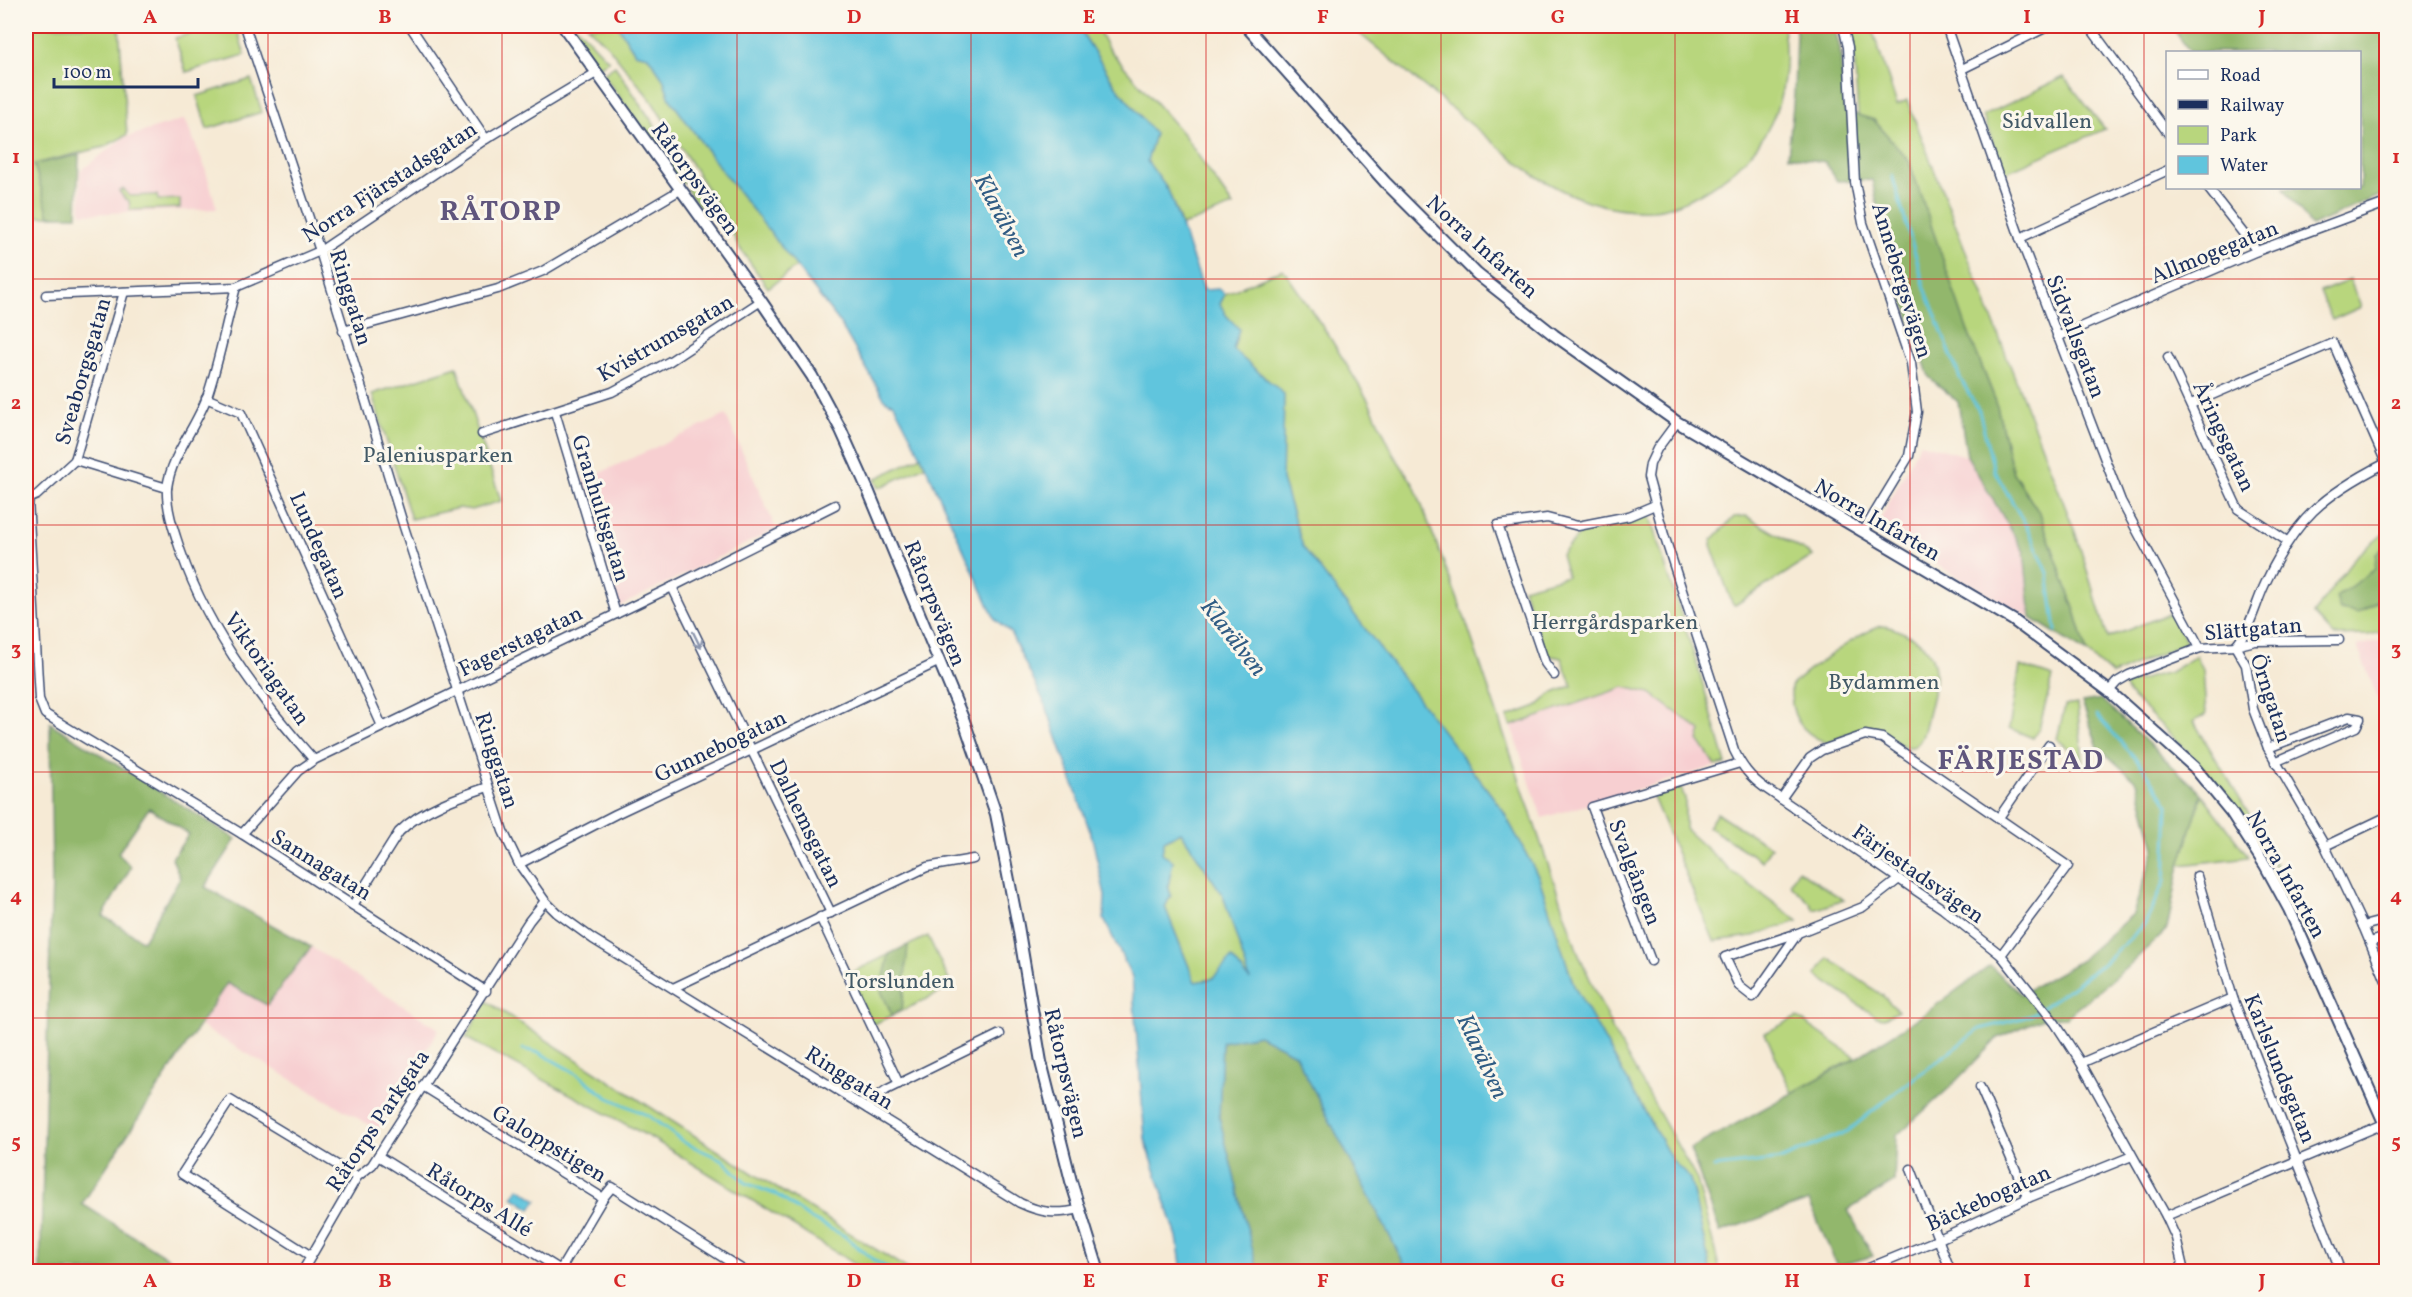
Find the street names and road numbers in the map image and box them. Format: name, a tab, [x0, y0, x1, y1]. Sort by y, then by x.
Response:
street label: Norra Fjärstadsgatan	[297, 115, 484, 251]
street label: Råtorpsvägen	[642, 117, 746, 242]
street label: Norra Infarten	[1418, 189, 1544, 307]
street label: Annebergsvägen	[1862, 199, 1939, 362]
street label: Allmogegatan	[2146, 214, 2283, 293]
street label: Ringgatan	[320, 246, 379, 350]
street label: Sidvallsgatan	[2037, 271, 2112, 403]
street label: Kvistrumsgatan	[592, 288, 740, 391]
street label: Sveaborgsgatan	[49, 294, 120, 449]
street label: Åringsgatan	[2184, 377, 2262, 497]
street label: Granhultsgatan	[563, 431, 637, 586]
street label: Norra Infarten	[1808, 472, 1946, 570]
street label: Lundegatan	[280, 487, 355, 605]
street label: Råtorpsvägen	[894, 536, 973, 671]
street label: Fagerstagatan	[454, 599, 589, 686]
street label: Viktoriagatan	[215, 606, 317, 733]
street label: Slättgatan	[2203, 611, 2304, 650]
street label: Örngatan	[2241, 650, 2299, 747]
street label: Gunnebogatan	[650, 703, 792, 791]
street label: Ringgatan	[465, 709, 526, 813]
street label: Dalhemsgatan	[760, 755, 849, 894]
street label: Norra Infarten	[2237, 806, 2333, 945]
street label: Svalgången	[1599, 815, 1668, 930]
street label: Färjestadsvägen	[1845, 818, 1990, 932]
street label: Sannagatan	[264, 823, 377, 909]
street label: Karlslundsgatan	[2235, 990, 2323, 1148]
street label: Råtorpsvägen	[1034, 1005, 1095, 1142]
street label: Ringgatan	[798, 1040, 899, 1119]
street label: Råtorps Parkgata	[320, 1044, 438, 1199]
street label: Galoppstigen	[485, 1099, 612, 1192]
street label: Råtorps Allé	[420, 1156, 538, 1246]
street label: Bäckebogatan	[1922, 1158, 2056, 1241]

